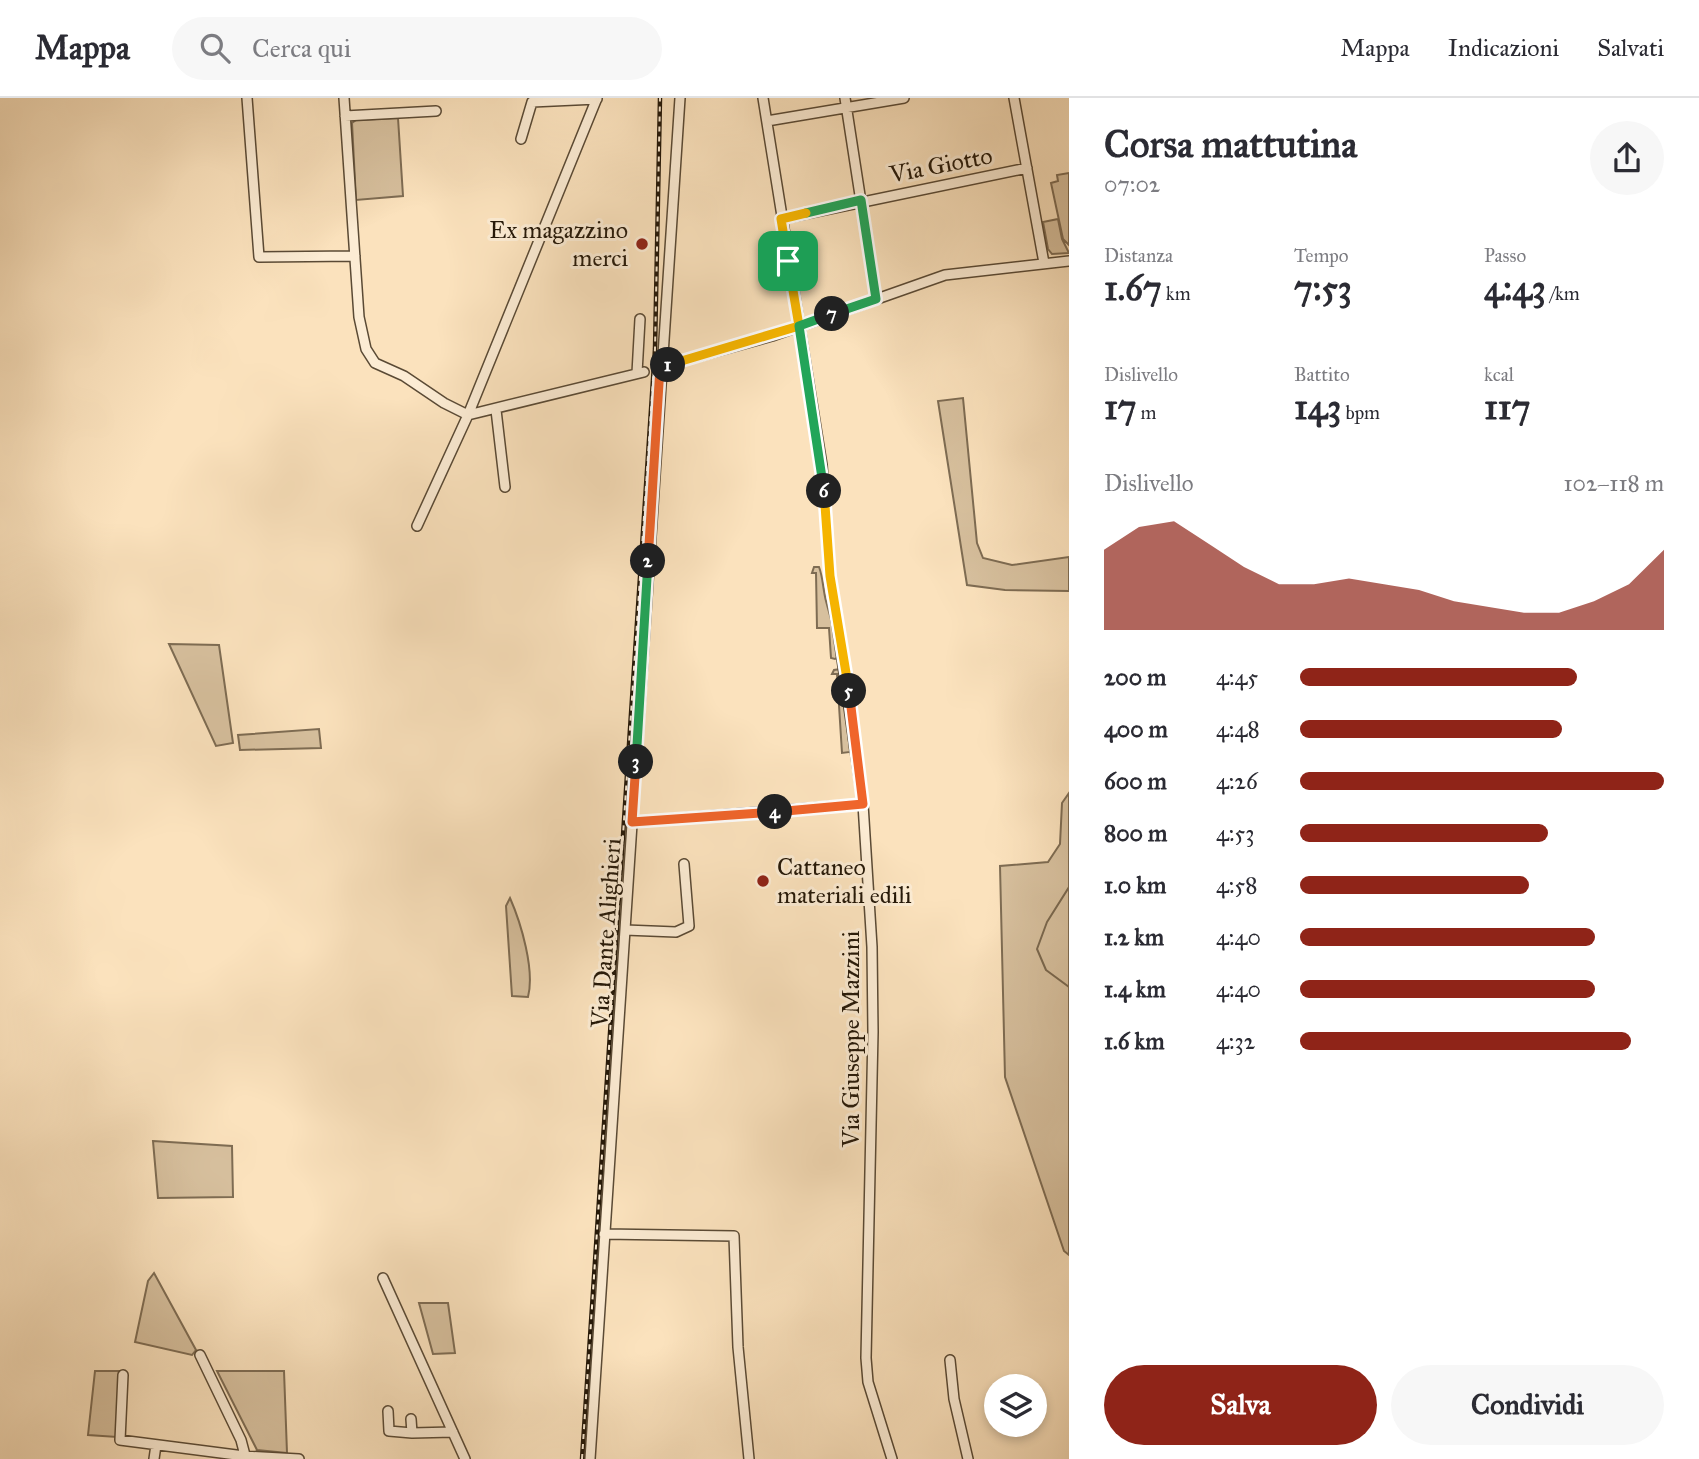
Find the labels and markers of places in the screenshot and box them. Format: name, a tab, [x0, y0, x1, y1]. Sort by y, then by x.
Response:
place label: Ex magazzino merci	[489, 215, 628, 273]
pin	[758, 231, 818, 291]
marker: Ex magazzino merci	[634, 236, 650, 252]
pin: 7	[814, 296, 850, 332]
pin: 1	[650, 348, 686, 382]
pin: 6	[806, 474, 842, 508]
pin: 2	[630, 544, 666, 578]
pin: 5	[832, 674, 866, 708]
pin: 3	[618, 744, 654, 780]
pin: 4	[758, 794, 792, 830]
place label: Cattaneo materiali edili	[777, 852, 912, 910]
marker: Cattaneo materiali edili	[755, 873, 771, 889]

